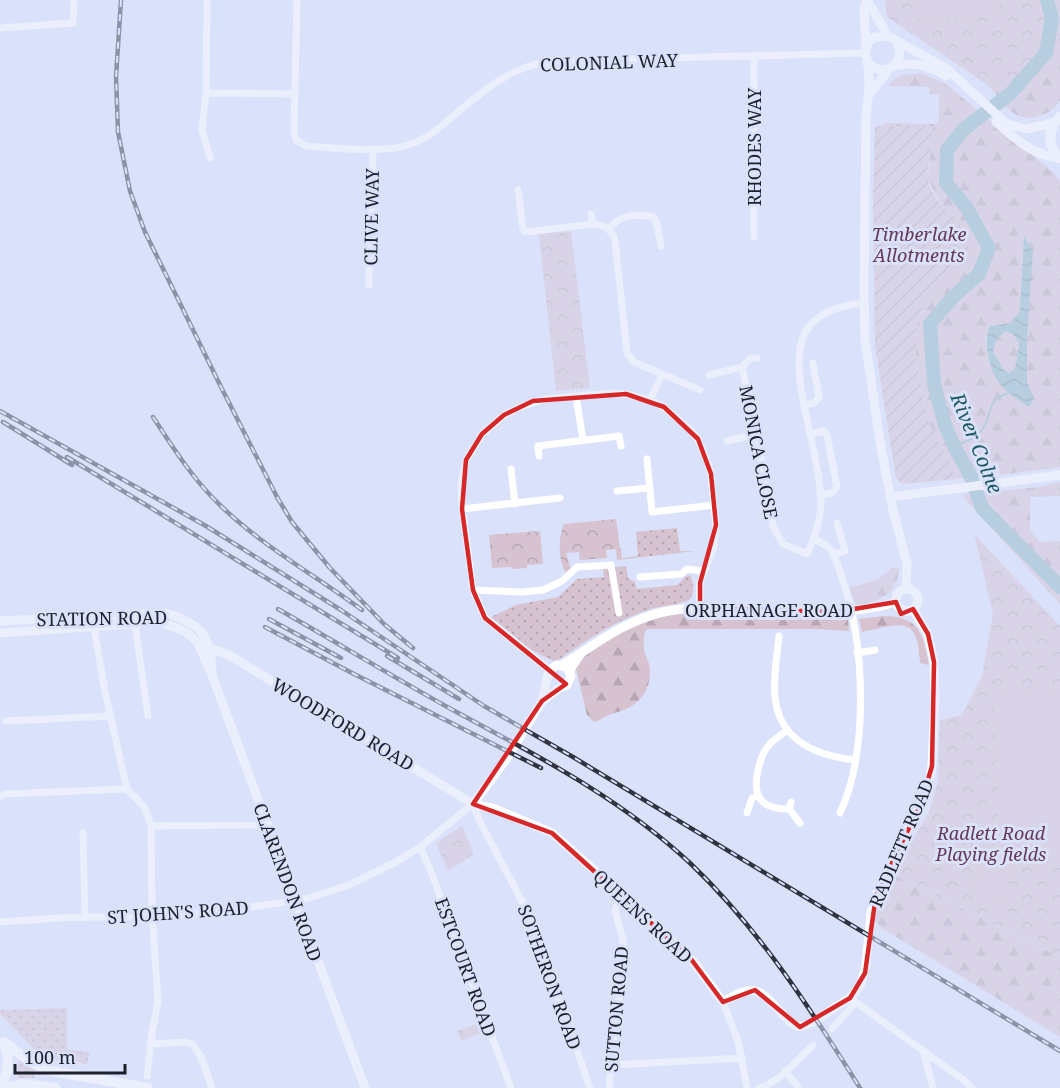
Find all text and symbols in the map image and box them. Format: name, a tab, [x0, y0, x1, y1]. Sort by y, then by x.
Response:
street label: COLONIAL WAY	[540, 48, 679, 76]
street label: RHODES WAY	[742, 87, 766, 206]
street label: CLIVE WAY	[358, 167, 384, 266]
park label: Timberlake Allotments	[871, 222, 966, 267]
street label: MONICA CLOSE	[734, 383, 784, 521]
water label: River Colne	[944, 388, 1010, 498]
street label: ORPHANAGE ROAD	[685, 598, 853, 622]
street label: STATION ROAD	[36, 605, 168, 631]
street label: WOODFORD ROAD	[267, 672, 419, 776]
street label: RADLETT ROAD	[863, 775, 939, 911]
street label: CLARENDON ROAD	[248, 800, 328, 964]
park label: Radlett Road Playing fields	[935, 821, 1046, 866]
street label: QUEENS ROAD	[588, 864, 698, 968]
street label: ESTCOURT ROAD	[430, 894, 502, 1040]
street label: ST JOHN'S ROAD	[107, 895, 249, 929]
street label: SOTHERON ROAD	[513, 901, 587, 1053]
street label: SUTTON ROAD	[599, 945, 633, 1073]
scale bar	[15, 1037, 124, 1075]
text: 100 m	[24, 1045, 76, 1069]

